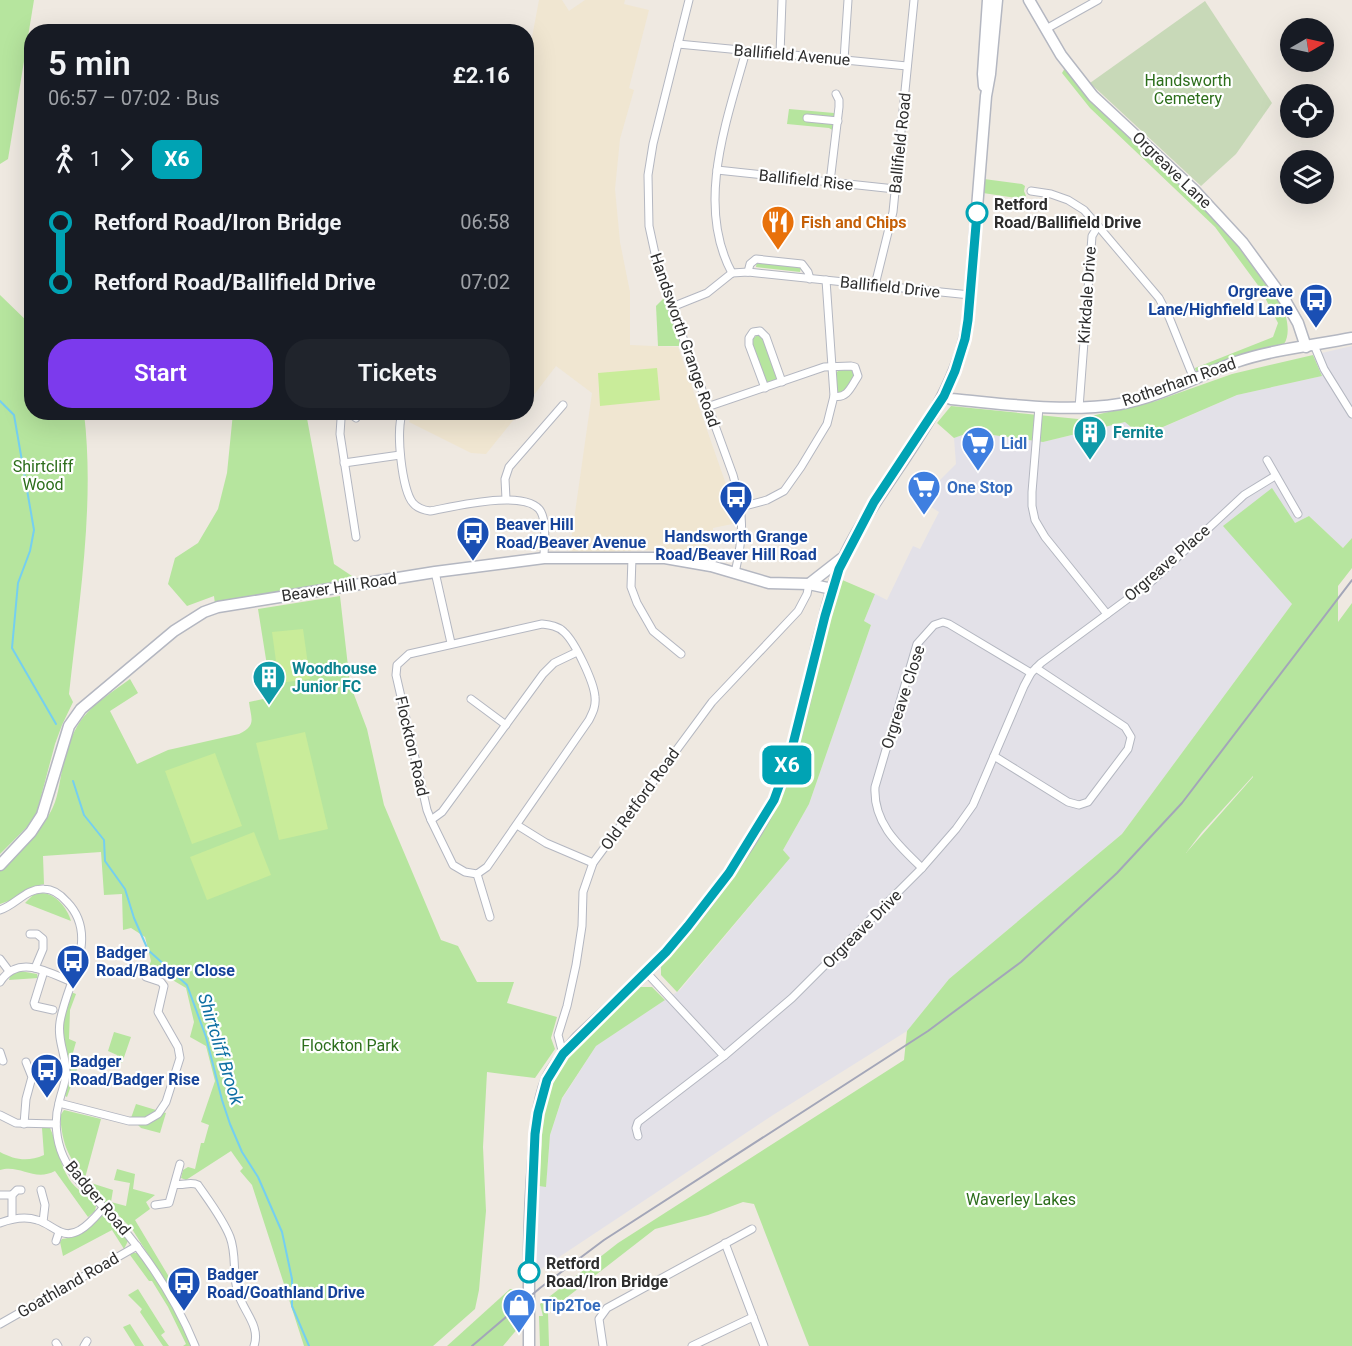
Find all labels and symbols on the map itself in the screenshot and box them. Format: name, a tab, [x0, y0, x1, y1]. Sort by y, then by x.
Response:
north arrow	[1280, 18, 1334, 72]
street label: Ballifield Avenue	[733, 40, 851, 70]
park label: Handsworth Cemetery	[1144, 71, 1232, 108]
street label: Ballifield Road	[885, 92, 915, 194]
street label: Orgreave Lane	[1129, 128, 1215, 212]
street label: Ballifield Rise	[758, 166, 854, 194]
place label: Retford Road/Ballifield Drive	[994, 195, 1141, 232]
marker: Retford Road/Ballifield Drive	[966, 202, 988, 224]
restaurant icon: Fish and Chips	[760, 204, 796, 251]
place label: Fish and Chips	[801, 213, 907, 232]
street label: Kirkdale Drive	[1074, 246, 1100, 344]
street label: Handsworth Grange Road	[646, 250, 724, 430]
street label: Ballifield Drive	[839, 272, 941, 302]
place label: Orgreave Lane/Highfield Lane	[1148, 282, 1293, 319]
bus stop icon: Orgreave Lane/Highfield Lane	[1298, 282, 1334, 329]
street label: Rotherham Road	[1120, 354, 1238, 410]
building icon: Fernite	[1072, 414, 1108, 461]
place label: Fernite	[1113, 423, 1164, 442]
supermarket icon: Lidl	[960, 425, 996, 472]
place label: Lidl	[1001, 434, 1027, 453]
park label: Shirtcliff Wood	[13, 457, 74, 494]
supermarket icon: One Stop	[906, 469, 942, 516]
place label: One Stop	[947, 478, 1013, 497]
bus stop icon: Handsworth Grange Road/Beaver Hill Road	[718, 479, 754, 526]
bus stop icon: Beaver Hill Road/Beaver Avenue	[455, 515, 491, 562]
place label: Beaver Hill Road/Beaver Avenue	[496, 515, 646, 552]
street label: Orgreave Place	[1120, 521, 1214, 605]
place label: Handsworth Grange Road/Beaver Hill Road	[655, 527, 817, 564]
street label: Beaver Hill Road	[280, 569, 398, 605]
street label: Orgreave Close	[877, 643, 929, 751]
building icon: Woodhouse Junior FC	[251, 659, 287, 706]
place label: Woodhouse Junior FC	[292, 659, 377, 696]
street label: Flockton Road	[391, 694, 433, 798]
street label: Old Retford Road	[597, 744, 683, 854]
line badge: X6	[760, 746, 814, 784]
street label: Orgreave Drive	[819, 886, 905, 972]
bus stop icon: Badger Road/Badger Close	[55, 943, 91, 990]
place label: Badger Road/Badger Close	[96, 943, 235, 980]
water label: Shirtcliff Brook	[194, 991, 248, 1109]
park label: Flockton Park	[301, 1036, 400, 1055]
bus stop icon: Badger Road/Badger Rise	[29, 1052, 65, 1099]
place label: Badger Road/Badger Rise	[70, 1052, 200, 1089]
street label: Badger Road	[61, 1157, 135, 1239]
park label: Waverley Lakes	[966, 1190, 1076, 1209]
street label: Goathland Road	[14, 1248, 122, 1322]
place label: Retford Road/Iron Bridge	[546, 1254, 669, 1291]
marker: Retford Road/Iron Bridge	[518, 1261, 540, 1283]
bus stop icon: Badger Road/Goathland Drive	[166, 1265, 202, 1312]
place label: Badger Road/Goathland Drive	[207, 1265, 365, 1302]
shop icon: Tip2Toe	[501, 1287, 537, 1334]
place label: Tip2Toe	[542, 1296, 601, 1315]

